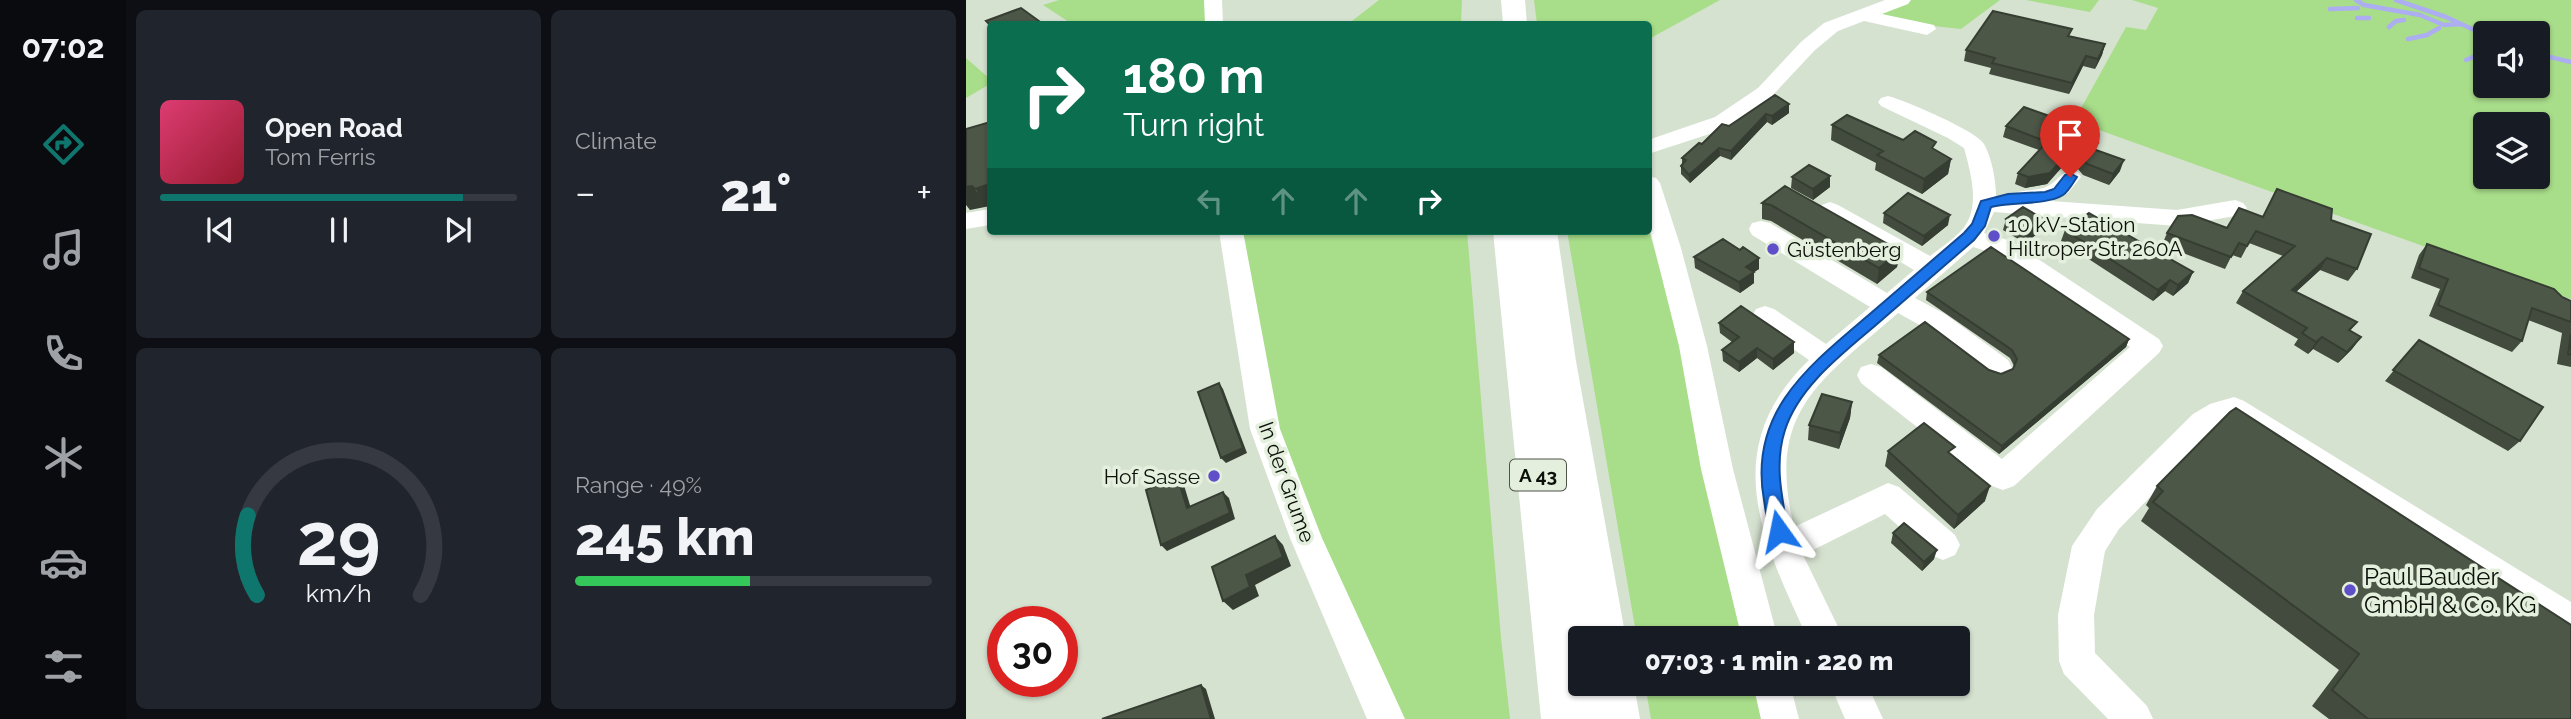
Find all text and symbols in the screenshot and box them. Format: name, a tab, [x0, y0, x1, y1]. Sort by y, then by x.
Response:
map controls	[2473, 21, 2550, 189]
button: sound	[2473, 21, 2550, 98]
text: 07:02	[21, 28, 105, 65]
text: 180 m	[1123, 47, 1264, 104]
icon: right	[1008, 49, 1099, 140]
pin	[2040, 105, 2100, 177]
text: Turn right	[1123, 106, 1264, 143]
button: layers	[2473, 112, 2550, 189]
text: Open Road	[265, 113, 403, 143]
icon: arrive	[2051, 116, 2089, 154]
icon: directions	[39, 120, 88, 169]
text: Climate	[575, 127, 657, 154]
text: Tom Ferris	[265, 143, 376, 170]
text: 21°	[720, 162, 791, 223]
text: −	[575, 170, 595, 215]
text: +	[916, 170, 932, 215]
icon: left	[1191, 182, 1229, 220]
icon: ahead	[1264, 182, 1302, 220]
icon: ahead	[1337, 182, 1375, 220]
icon: right	[1410, 182, 1448, 220]
icon: previous	[201, 211, 239, 249]
icon: pause	[320, 211, 358, 249]
icon: next	[439, 211, 477, 249]
place label: 10 kV-Station Hiltroper Str. 260A	[2008, 212, 2182, 261]
icon: music	[39, 225, 88, 274]
marker: 10 kV-Station Hiltroper Str. 260A	[1986, 228, 2002, 244]
place label: Güstenberg	[1787, 237, 1901, 262]
marker: Güstenberg	[1765, 241, 1781, 257]
icon: phone	[39, 329, 88, 378]
street label: In der Grume	[1254, 418, 1320, 546]
icon: climate	[39, 433, 88, 482]
road number: A 43	[1510, 460, 1566, 490]
place label: Hof Sasse	[1104, 464, 1200, 489]
marker: Hof Sasse	[1206, 468, 1222, 484]
text: Range · 49%	[575, 471, 702, 498]
position arrow	[1742, 494, 1816, 568]
text: 29	[297, 497, 380, 582]
text: 245 km	[575, 506, 755, 567]
icon: car	[39, 538, 88, 587]
place label: Paul Bauder GmbH & Co. KG	[2364, 562, 2536, 619]
text: km/h	[306, 577, 371, 607]
marker: Paul Bauder GmbH & Co. KG	[2342, 582, 2358, 598]
speed limit sign: 30	[987, 606, 1078, 697]
icon: filters	[39, 642, 88, 691]
text: 07:03 · 1 min · 220 m	[1645, 646, 1893, 676]

